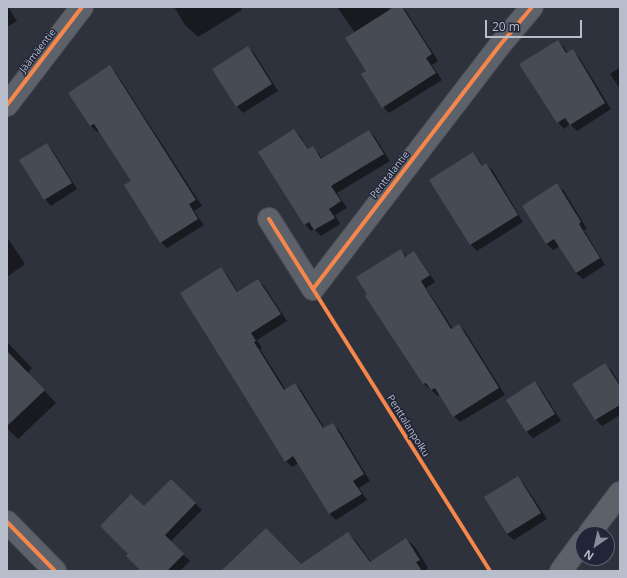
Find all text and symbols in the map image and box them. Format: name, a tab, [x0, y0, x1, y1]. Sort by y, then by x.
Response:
scale bar	[487, 12, 584, 38]
text: 20 m	[492, 18, 520, 35]
street label: Jäämäentie	[17, 27, 59, 75]
street label: Penttalantie	[368, 149, 412, 201]
street label: Penttalanpolku	[384, 393, 432, 459]
north arrow	[575, 526, 615, 566]
text: N	[581, 547, 596, 564]

